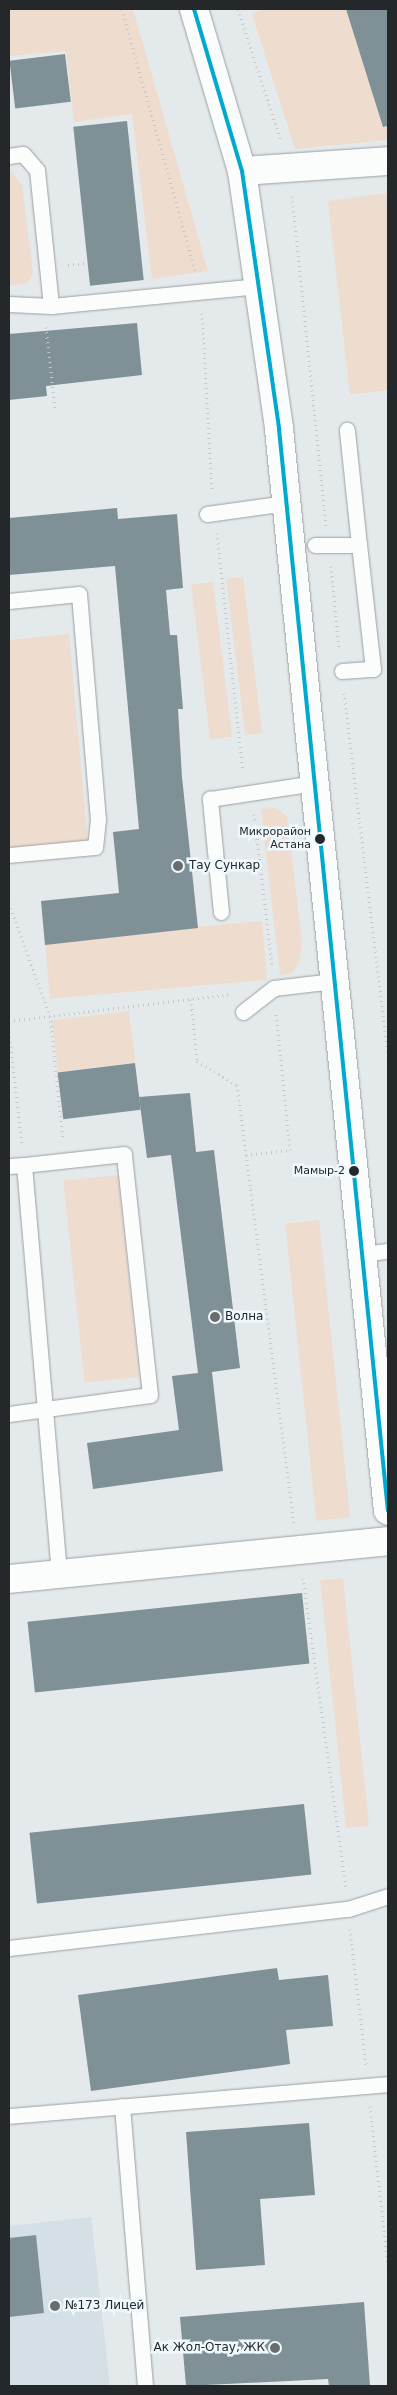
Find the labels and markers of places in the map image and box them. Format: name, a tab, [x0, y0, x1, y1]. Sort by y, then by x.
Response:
place label: Микрорайон Астана	[239, 826, 311, 852]
marker: Микрорайон Астана	[315, 834, 325, 844]
marker: Тау Сункар	[171, 859, 185, 873]
place label: Тау Сункар	[189, 859, 260, 873]
place label: Мамыр-2	[294, 1164, 345, 1178]
marker: Мамыр-2	[349, 1166, 359, 1176]
place label: Волна	[225, 1310, 263, 1324]
marker: Волна	[209, 1311, 221, 1323]
place label: №173 Лицей	[65, 2299, 144, 2313]
marker: №173 Лицей	[49, 2300, 61, 2312]
place label: Ак Жол-Отау, ЖК	[153, 2341, 265, 2355]
marker: Ак Жол-Отау, ЖК	[269, 2342, 281, 2354]

